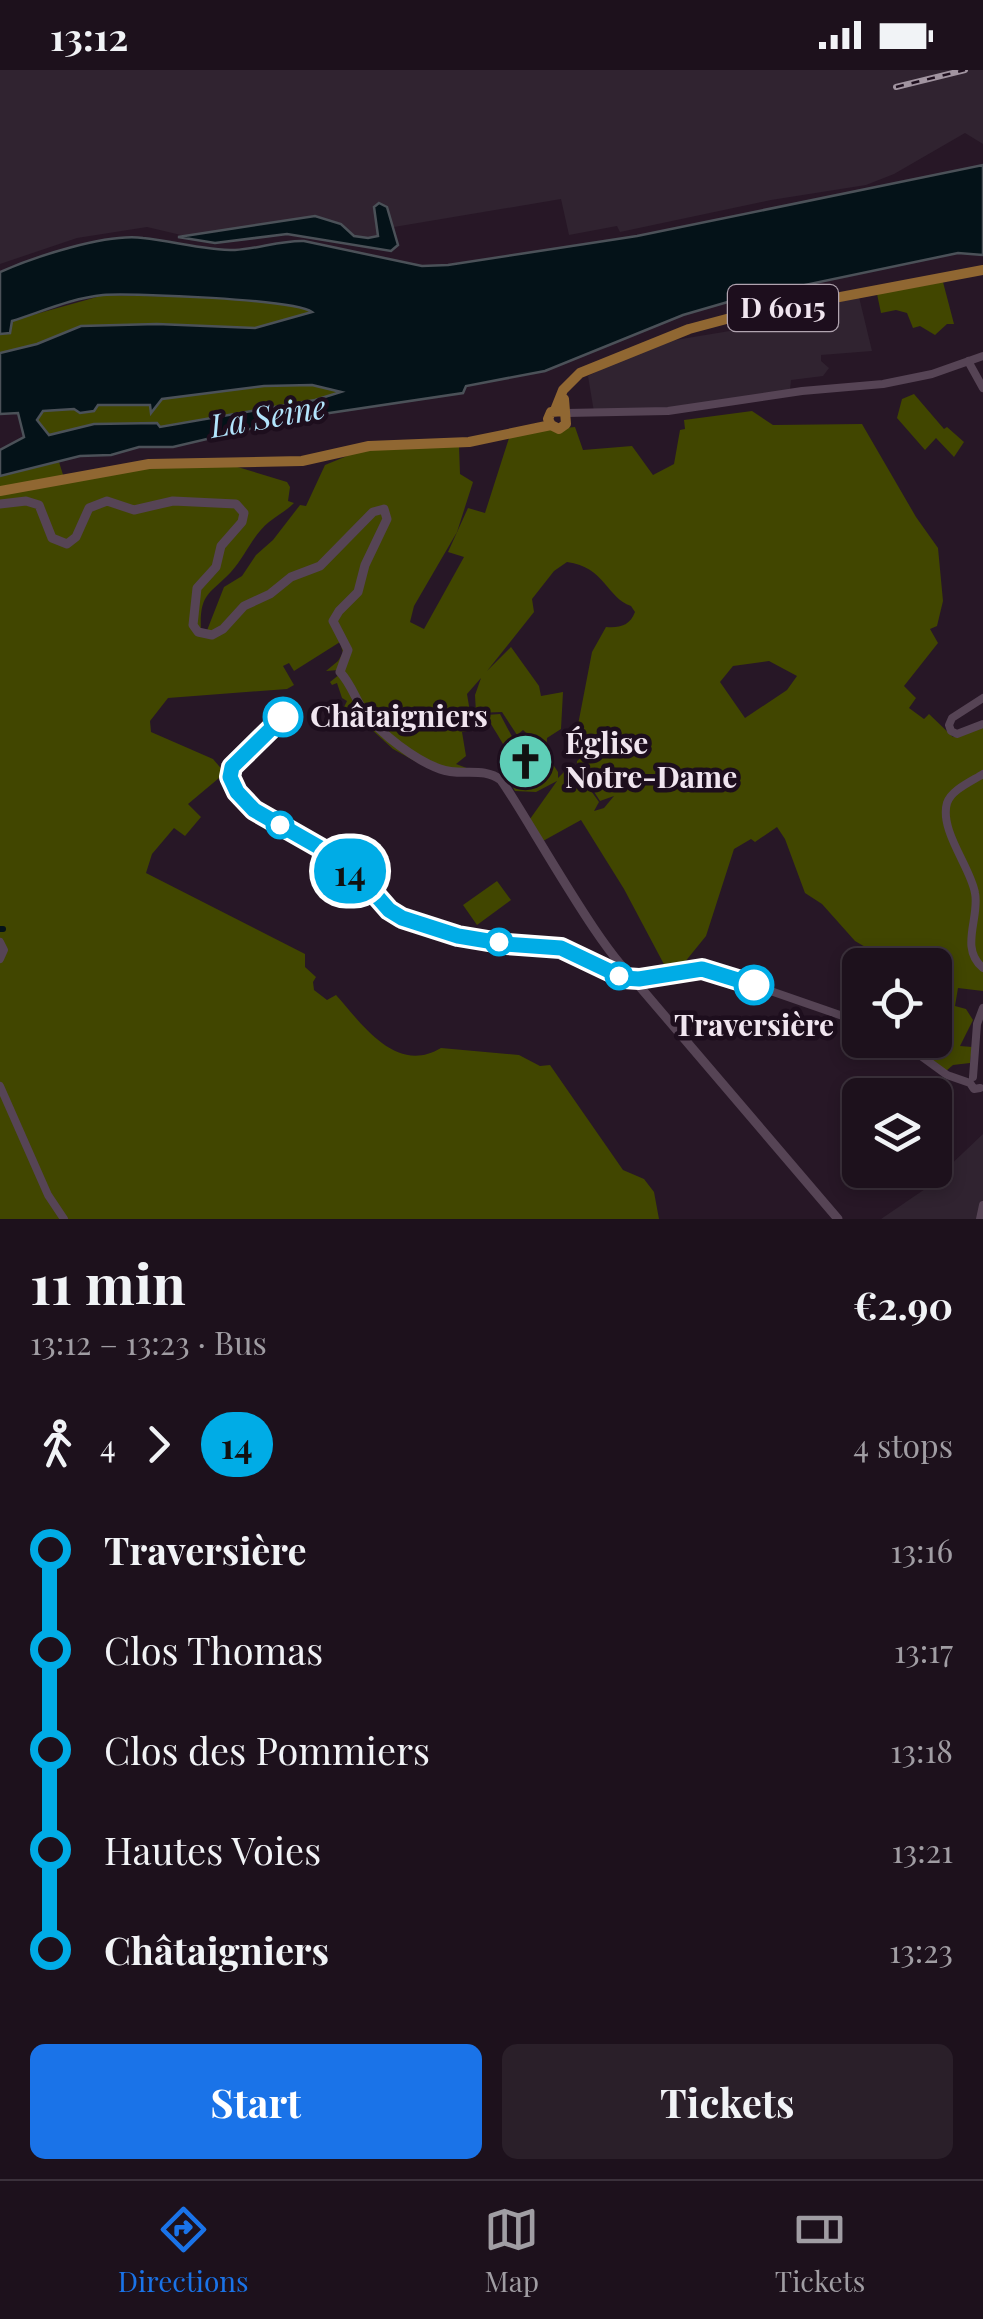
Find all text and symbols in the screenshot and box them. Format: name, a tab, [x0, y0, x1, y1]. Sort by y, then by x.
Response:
text: 13:12	[50, 10, 128, 61]
road number: D 6015	[728, 285, 838, 331]
water label: La Seine	[204, 383, 329, 446]
place label: Châtaigniers	[310, 695, 488, 735]
marker: Châtaigniers	[264, 698, 302, 736]
place label: Église Notre-Dame	[565, 722, 737, 796]
church icon: Église Notre-Dame	[496, 731, 556, 791]
unlabelled marker	[267, 812, 293, 838]
line badge: 14	[305, 838, 395, 904]
text: 14	[334, 848, 366, 895]
unlabelled marker	[486, 929, 512, 955]
map controls	[842, 948, 952, 1188]
button: locate	[842, 948, 952, 1058]
unlabelled marker	[606, 963, 632, 989]
marker: Traversière	[735, 966, 773, 1004]
place label: Traversière	[674, 1004, 834, 1044]
button: layers	[842, 1078, 952, 1188]
text: 11 min	[30, 1245, 186, 1319]
text: €2.90	[853, 1279, 953, 1330]
text: 13:12 – 13:23 · Bus	[30, 1320, 267, 1363]
icon: walk	[30, 1417, 85, 1472]
icon: forward	[131, 1417, 186, 1472]
text: 14	[221, 1421, 253, 1468]
text: 4	[100, 1423, 116, 1466]
text: 4 stops	[853, 1423, 953, 1466]
text: Traversière	[104, 1524, 307, 1575]
text: 13:16	[890, 1528, 953, 1571]
text: Clos Thomas	[104, 1624, 323, 1675]
text: 13:17	[894, 1628, 953, 1671]
text: Clos des Pommiers	[104, 1724, 430, 1775]
text: 13:18	[890, 1728, 953, 1771]
text: Hautes Voies	[104, 1824, 321, 1875]
text: 13:21	[892, 1828, 953, 1871]
text: Châtaigniers	[104, 1924, 329, 1975]
text: 13:23	[889, 1928, 953, 1971]
button: Start	[30, 2044, 482, 2159]
button: Tickets	[502, 2044, 953, 2159]
tab: Directions	[118, 2202, 249, 2299]
tab: Map	[484, 2202, 539, 2299]
tab: Tickets	[775, 2202, 865, 2299]

